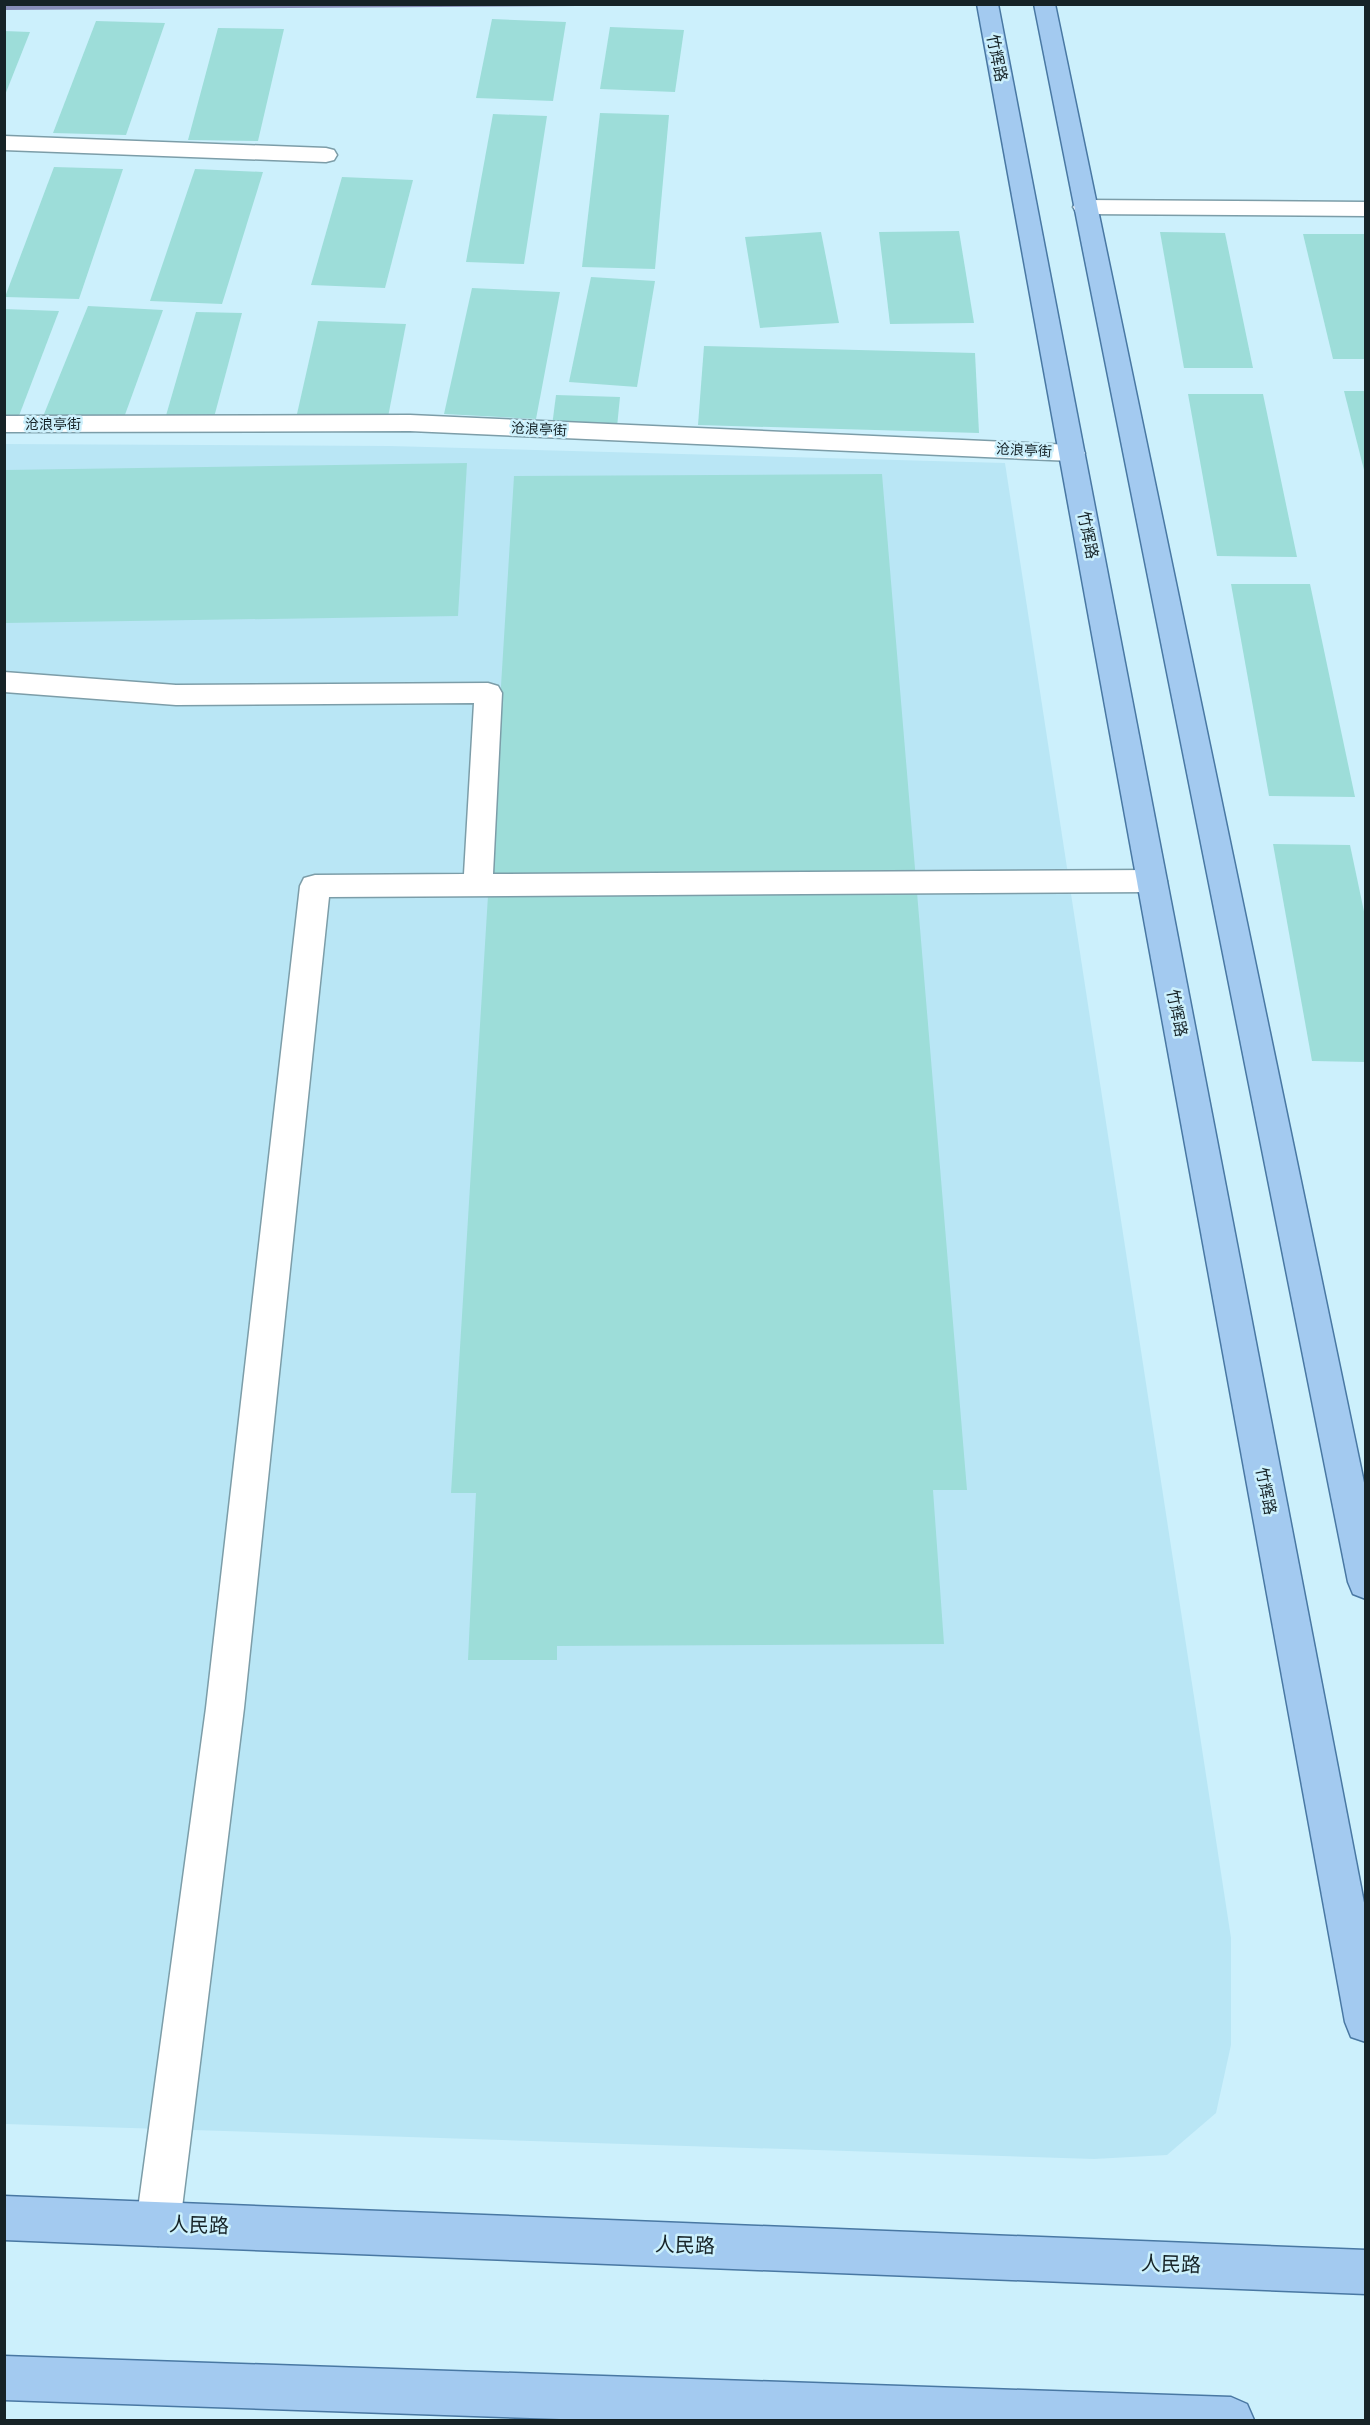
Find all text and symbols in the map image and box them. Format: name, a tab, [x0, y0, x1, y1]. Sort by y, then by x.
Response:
street label: 竹辉路	[983, 33, 1011, 83]
street label: 沧浪亭街	[25, 416, 81, 432]
street label: 沧浪亭街	[511, 420, 567, 438]
street label: 沧浪亭街	[996, 441, 1052, 459]
street label: 竹辉路	[1074, 510, 1102, 560]
street label: 竹辉路	[1163, 988, 1191, 1038]
street label: 竹辉路	[1252, 1466, 1280, 1516]
street label: 人民路	[169, 2212, 229, 2238]
street label: 人民路	[655, 2232, 715, 2258]
street label: 人民路	[1141, 2251, 1201, 2277]

